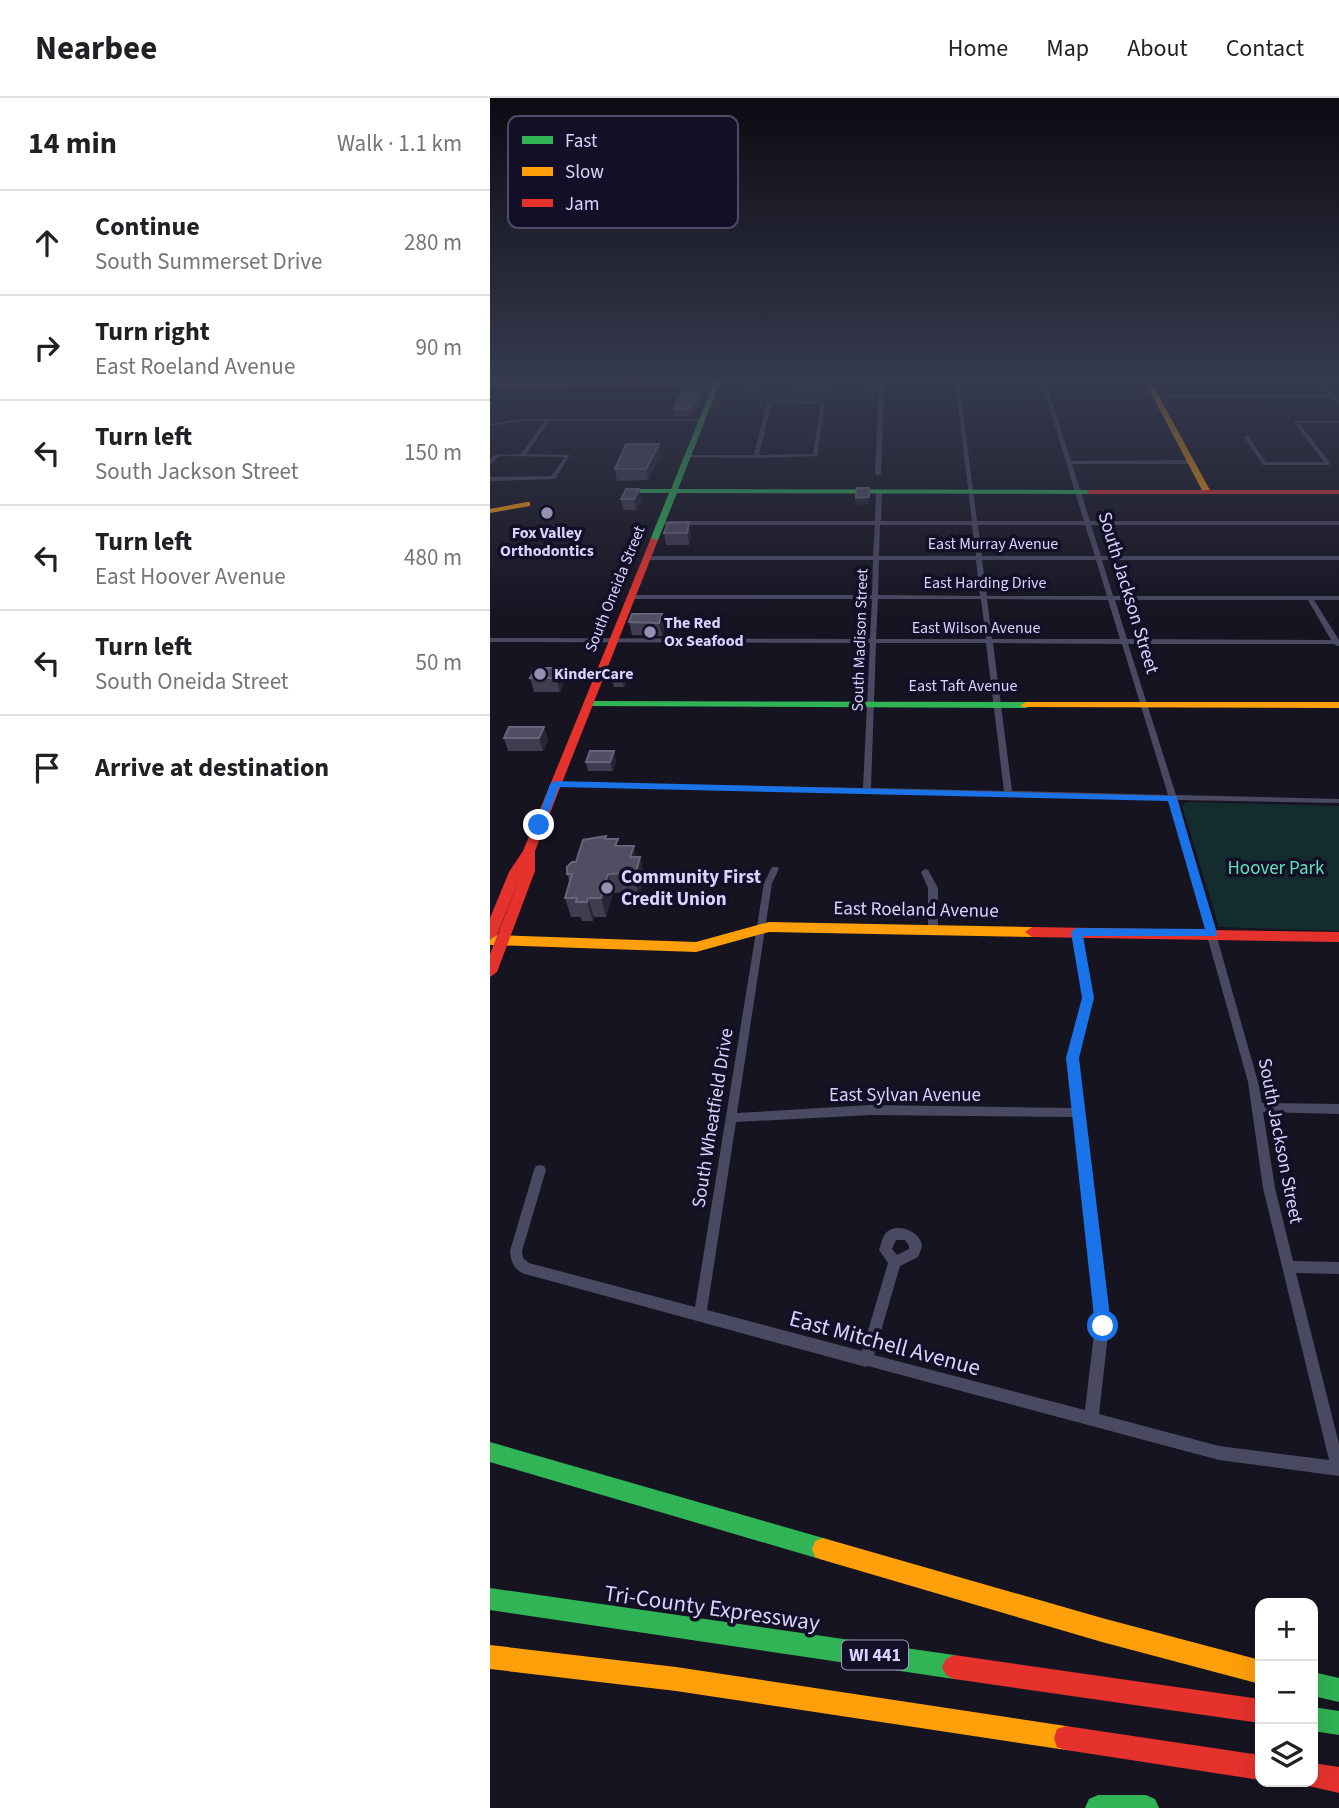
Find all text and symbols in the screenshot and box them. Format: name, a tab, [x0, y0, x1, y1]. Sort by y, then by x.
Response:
text: Nearbee	[35, 25, 157, 72]
text: Home	[948, 31, 1008, 66]
text: Map	[1046, 31, 1089, 66]
text: About	[1127, 31, 1188, 66]
text: Contact	[1226, 31, 1304, 66]
legend	[508, 116, 738, 228]
text: 14 min	[28, 122, 117, 165]
text: Walk · 1.1 km	[337, 127, 462, 160]
text: Fast	[565, 128, 598, 155]
text: Slow	[565, 159, 604, 186]
text: Jam	[565, 191, 599, 218]
text: Continue	[95, 208, 200, 245]
icon: ahead	[28, 224, 66, 262]
text: 280 m	[404, 226, 462, 259]
text: South Summerset Drive	[95, 245, 322, 278]
text: Turn right	[95, 313, 210, 350]
icon: right	[28, 329, 66, 367]
text: 90 m	[415, 331, 462, 364]
text: East Roeland Avenue	[95, 350, 295, 383]
text: Turn left	[95, 418, 192, 455]
icon: left	[28, 434, 66, 472]
text: 150 m	[404, 436, 462, 469]
text: South Jackson Street	[95, 455, 299, 488]
marker: Fox Valley Orthodontics	[539, 505, 555, 521]
street label: South Jackson Street	[1091, 509, 1166, 678]
place label: Fox Valley Orthodontics	[500, 522, 594, 562]
street label: South Oneida Street	[580, 522, 651, 656]
text: Turn left	[95, 523, 192, 560]
street label: East Murray Avenue	[928, 533, 1058, 555]
icon: left	[28, 539, 66, 577]
text: 480 m	[404, 541, 462, 574]
text: East Hoover Avenue	[95, 560, 286, 593]
street label: South Madison Street	[847, 567, 874, 712]
street label: East Harding Drive	[924, 572, 1047, 594]
place label: The Red Ox Seafood	[664, 612, 744, 652]
street label: East Wilson Avenue	[912, 617, 1040, 639]
marker: The Red Ox Seafood	[642, 624, 658, 640]
text: Turn left	[95, 628, 192, 665]
icon: left	[28, 644, 66, 682]
text: 50 m	[415, 646, 462, 679]
place label: KinderCare	[554, 663, 633, 685]
text: South Oneida Street	[95, 665, 289, 698]
marker: KinderCare	[532, 666, 548, 682]
street label: East Taft Avenue	[909, 675, 1018, 697]
icon: arrive	[28, 749, 66, 787]
text: Arrive at destination	[95, 749, 329, 786]
route end	[523, 809, 554, 840]
park label: Hoover Park	[1227, 855, 1325, 882]
place label: Community First Credit Union	[621, 864, 761, 913]
marker: Community First Credit Union	[599, 880, 615, 896]
street label: East Roeland Avenue	[833, 895, 999, 925]
street label: South Wheatfield Drive	[685, 1026, 741, 1210]
street label: South Jackson Street	[1251, 1056, 1309, 1227]
street label: East Sylvan Avenue	[829, 1082, 981, 1109]
street label: East Mitchell Avenue	[786, 1302, 984, 1384]
route start	[1087, 1310, 1118, 1341]
street label: Tri-County Expressway	[602, 1577, 822, 1640]
map controls	[1255, 1598, 1318, 1787]
button: +	[1255, 1598, 1318, 1661]
road number: WI 441	[842, 1640, 908, 1670]
button: −	[1255, 1661, 1318, 1724]
button: layers	[1255, 1724, 1318, 1787]

